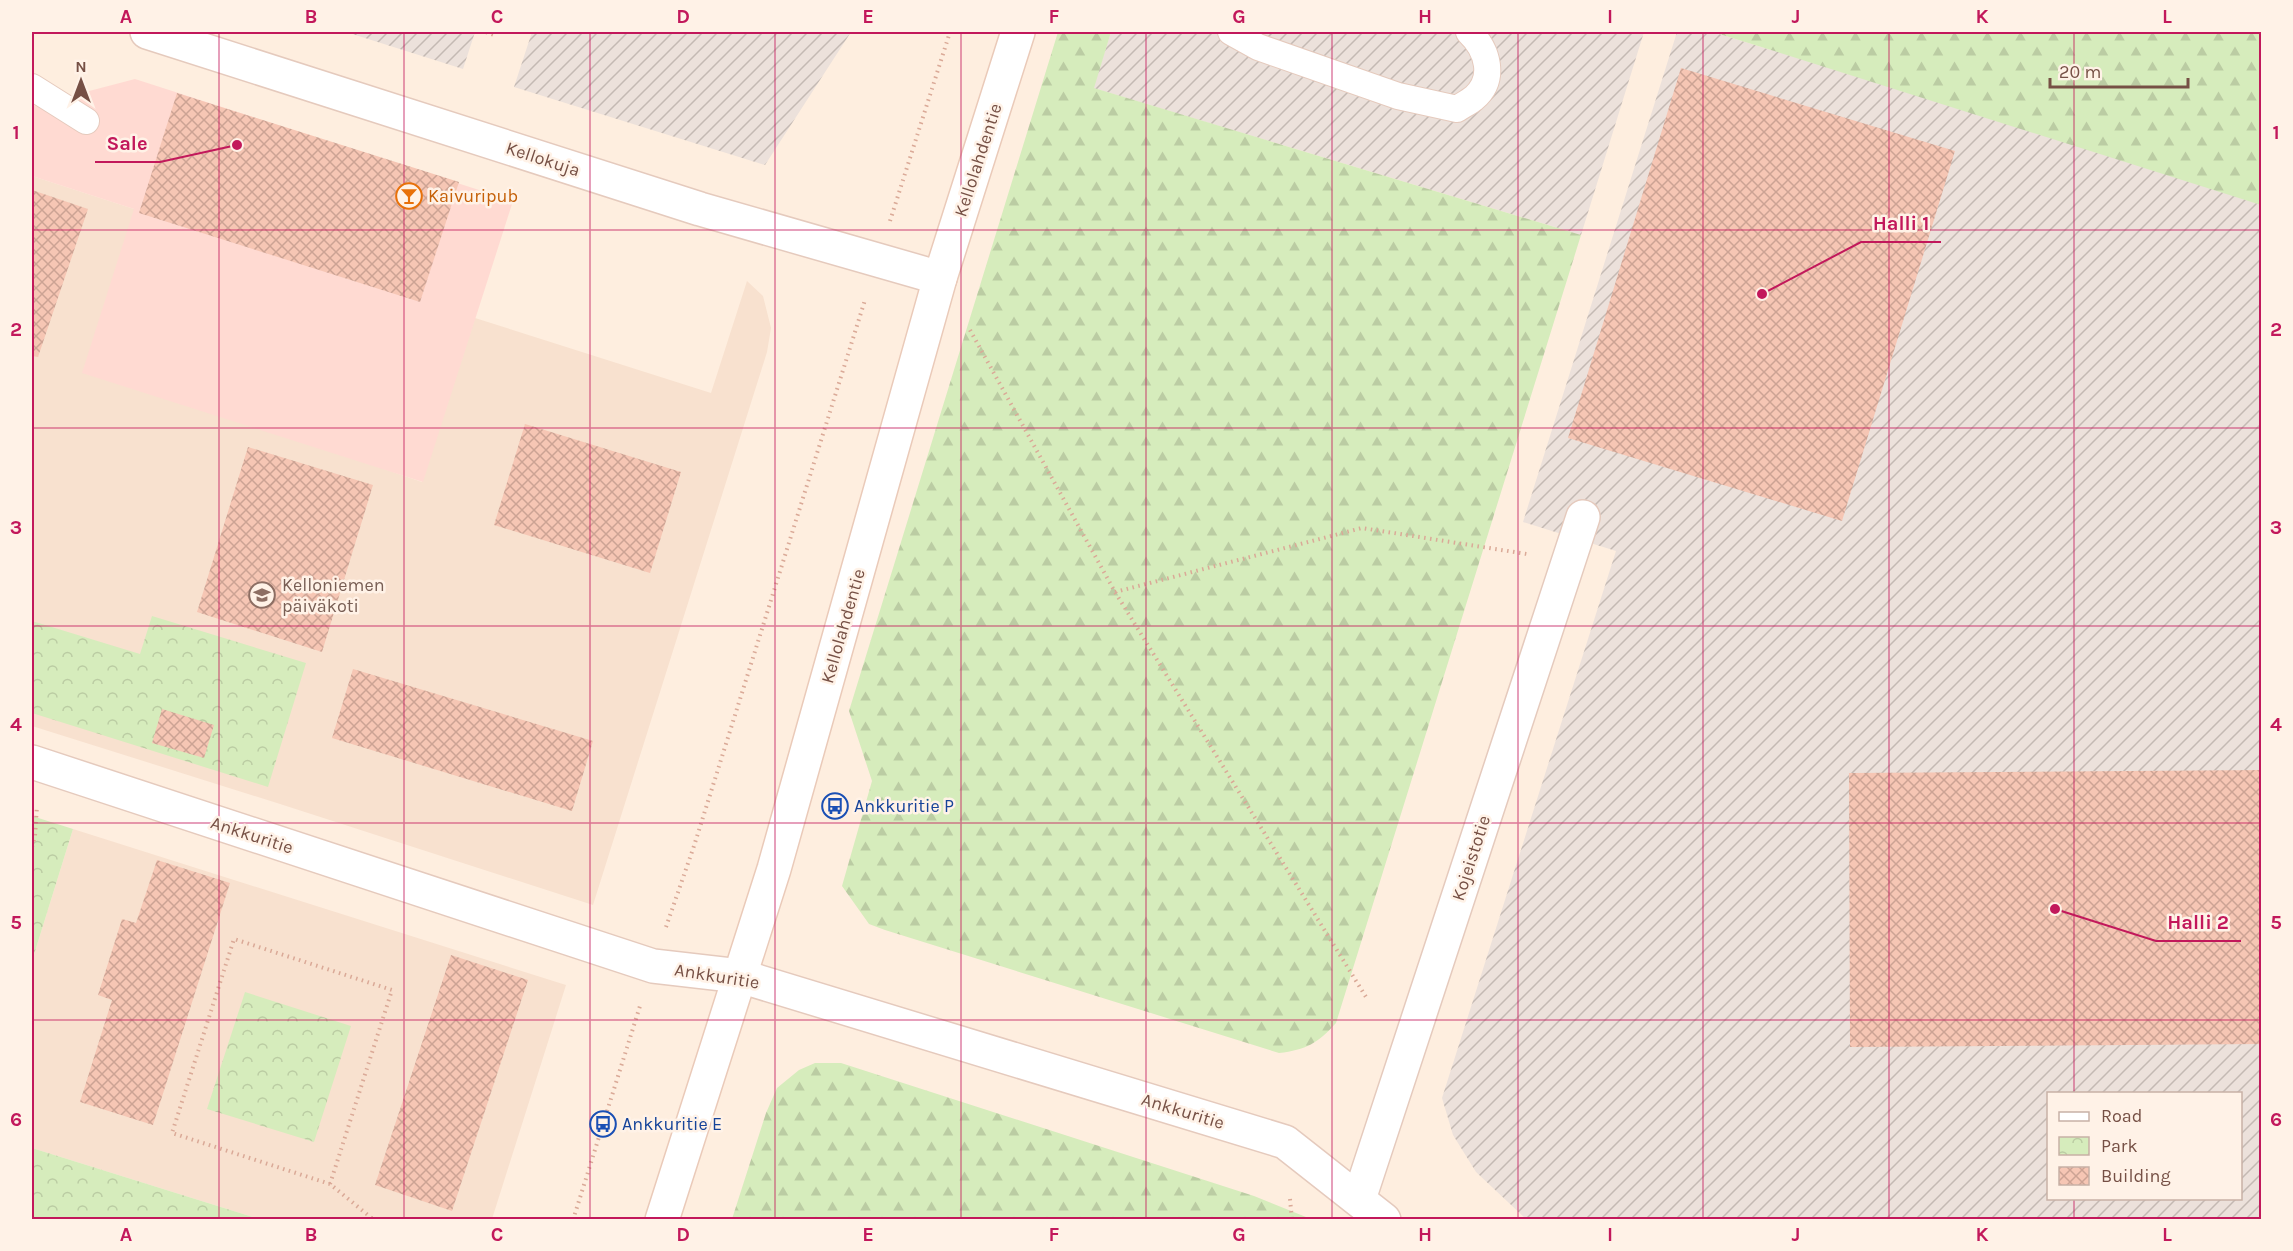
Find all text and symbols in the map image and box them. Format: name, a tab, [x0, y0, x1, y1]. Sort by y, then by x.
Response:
text: A	[120, 5, 133, 28]
text: B	[305, 5, 317, 28]
text: C	[491, 5, 503, 28]
text: D	[676, 5, 690, 28]
text: E	[862, 5, 874, 28]
text: F	[1049, 5, 1060, 28]
text: G	[1232, 5, 1246, 28]
text: H	[1418, 5, 1432, 28]
text: I	[1607, 5, 1613, 28]
text: J	[1792, 5, 1800, 28]
text: K	[1975, 5, 1989, 28]
text: L	[2162, 5, 2172, 28]
north arrow	[51, 51, 111, 111]
scale bar	[2050, 51, 2188, 89]
text: N	[75, 57, 87, 76]
text: 20 m	[2059, 61, 2101, 83]
street label: Kellolahdentie	[949, 100, 1007, 220]
text: 1	[12, 121, 20, 144]
text: 1	[2272, 121, 2280, 144]
callout: Sale	[95, 124, 160, 162]
text: Sale	[106, 132, 148, 155]
street label: Kellokuja	[503, 137, 583, 181]
bar icon: Kaivuripub	[394, 181, 424, 211]
place label: Kaivuripub	[428, 185, 518, 207]
callout: Halli 1	[1861, 204, 1941, 242]
text: Halli 1	[1873, 212, 1929, 235]
text: 2	[10, 318, 22, 341]
text: 2	[2270, 318, 2282, 341]
text: 3	[10, 516, 22, 539]
text: 3	[2270, 516, 2282, 539]
street label: Kellolahdentie	[816, 566, 870, 686]
place label: Kelloniemen päiväkoti	[282, 574, 385, 617]
school or university icon: Kelloniemen päiväkoti	[247, 580, 277, 610]
text: 4	[10, 713, 22, 736]
text: 4	[2270, 713, 2282, 736]
bus stop icon: Ankkuritie P	[820, 791, 850, 821]
place label: Ankkuritie P	[854, 795, 954, 817]
street label: Ankkuritie	[208, 811, 296, 859]
street label: Kojeistotie	[1447, 813, 1495, 903]
callout: Halli 2	[2156, 903, 2241, 941]
text: 5	[10, 911, 22, 934]
text: Halli 2	[2167, 911, 2229, 934]
text: 5	[2270, 911, 2282, 934]
street label: Ankkuritie	[673, 958, 761, 994]
street label: Ankkuritie	[1139, 1088, 1227, 1134]
legend	[2047, 1092, 2242, 1200]
text: Road	[2101, 1105, 2142, 1127]
text: 6	[10, 1108, 22, 1131]
text: 6	[2270, 1108, 2282, 1131]
bus stop icon: Ankkuritie E	[588, 1109, 618, 1139]
place label: Ankkuritie E	[622, 1113, 722, 1135]
text: Park	[2101, 1135, 2138, 1157]
text: Building	[2101, 1165, 2171, 1187]
text: A	[120, 1223, 133, 1246]
text: B	[305, 1223, 317, 1246]
text: C	[491, 1223, 503, 1246]
text: D	[676, 1223, 690, 1246]
text: E	[862, 1223, 874, 1246]
text: F	[1049, 1223, 1060, 1246]
text: G	[1232, 1223, 1246, 1246]
text: H	[1418, 1223, 1432, 1246]
text: I	[1607, 1223, 1613, 1246]
text: J	[1792, 1223, 1800, 1246]
text: K	[1975, 1223, 1989, 1246]
text: L	[2162, 1223, 2172, 1246]

